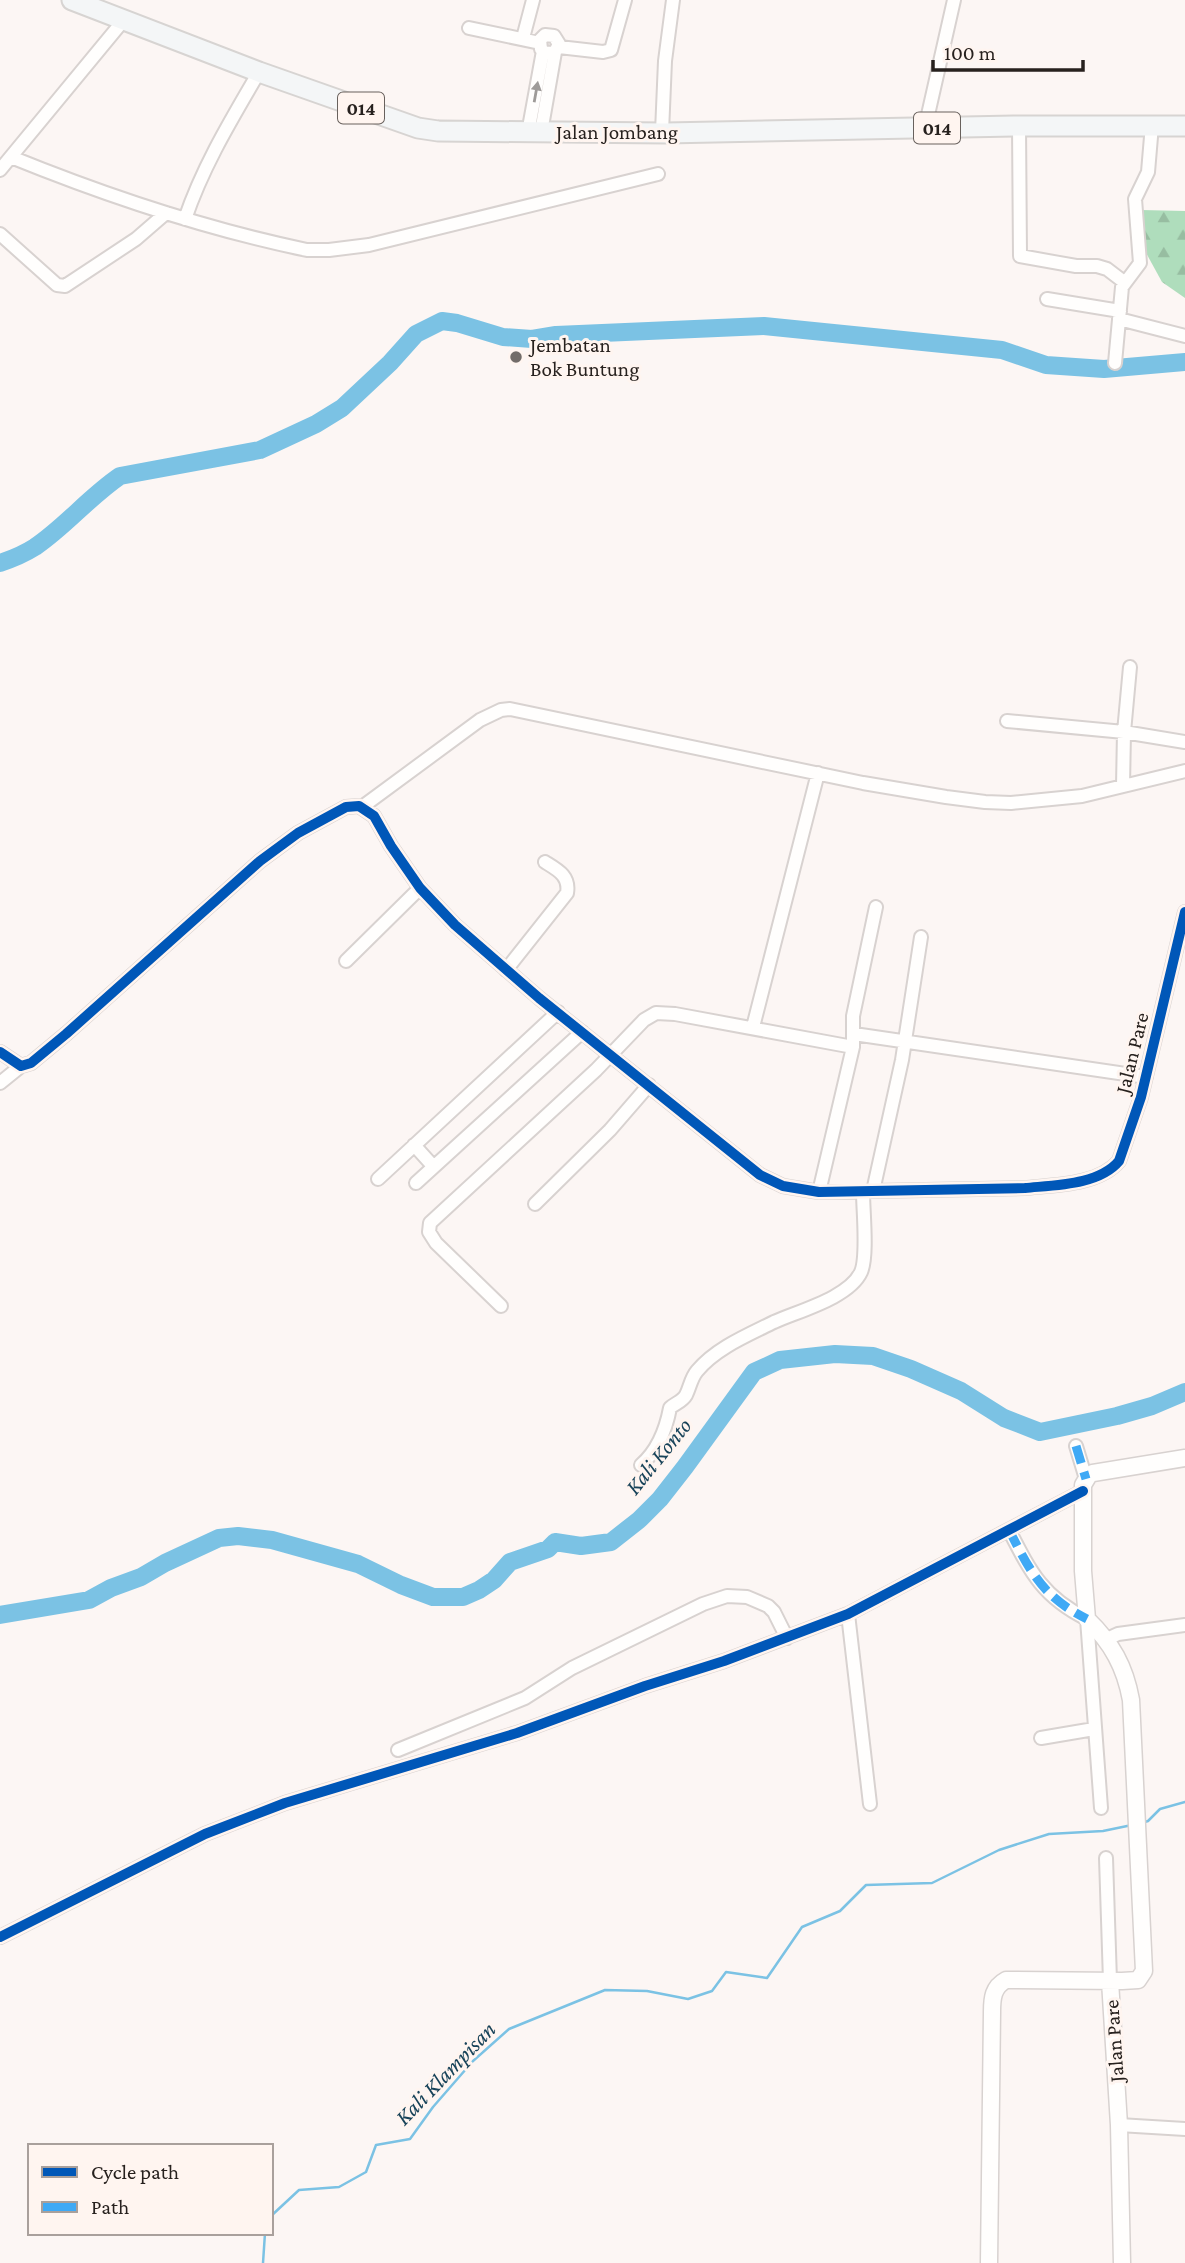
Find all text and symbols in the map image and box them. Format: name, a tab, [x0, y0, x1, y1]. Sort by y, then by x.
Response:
scale bar	[933, 28, 1084, 72]
text: 100 m	[944, 41, 996, 65]
one-way arrow	[531, 81, 542, 103]
road number: 014	[338, 92, 384, 124]
road number: 014	[914, 112, 960, 144]
street label: Jalan Jombang	[554, 120, 678, 144]
place label: Jembatan Bok Buntung	[528, 333, 639, 381]
marker: Jembatan Bok Buntung	[508, 349, 524, 365]
street label: Jalan Pare	[1110, 1010, 1154, 1098]
water label: Kali Konto	[619, 1412, 697, 1499]
street label: Jalan Pare	[1099, 1999, 1129, 2085]
water label: Kali Klampisan	[389, 2016, 501, 2130]
legend	[28, 2144, 273, 2235]
text: Cycle path	[91, 2160, 179, 2184]
text: Path	[91, 2195, 129, 2219]

